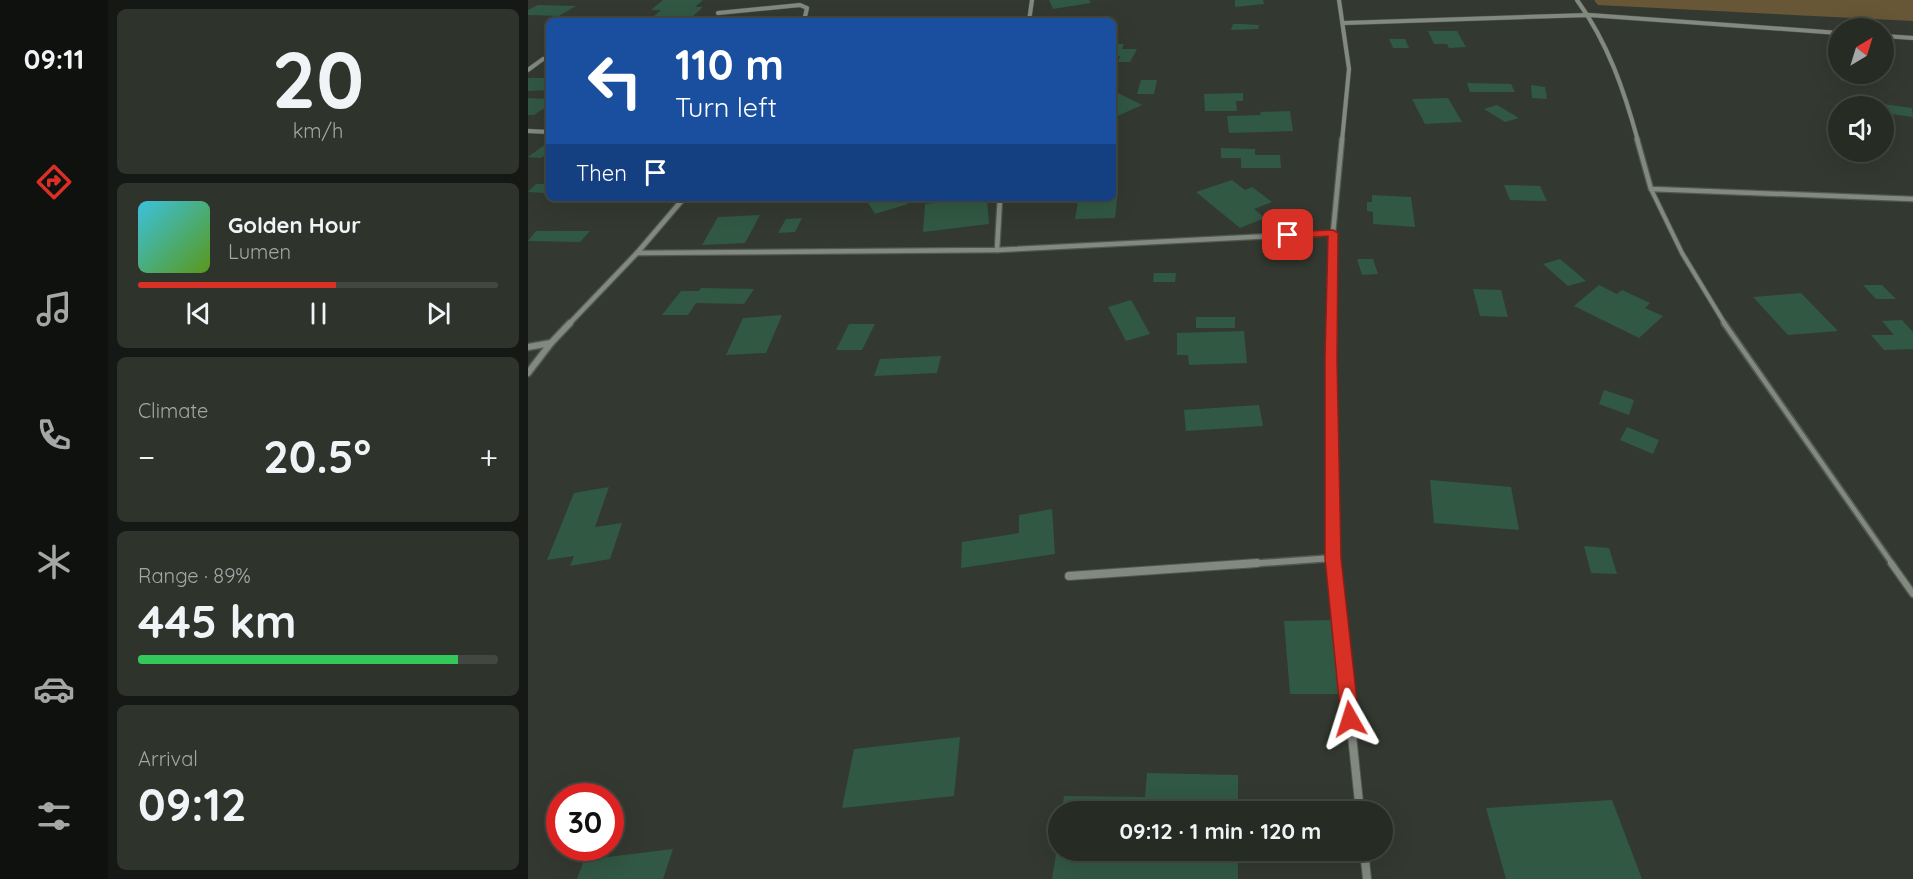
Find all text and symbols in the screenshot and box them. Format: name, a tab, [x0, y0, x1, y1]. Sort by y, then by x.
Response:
north arrow	[1828, 18, 1894, 84]
map controls	[1828, 18, 1894, 162]
text: 20	[272, 30, 364, 128]
text: 110 m	[675, 38, 784, 91]
text: 09:11	[24, 42, 84, 76]
icon: left	[576, 42, 654, 120]
text: Turn left	[675, 90, 777, 124]
button: sound	[1828, 96, 1894, 162]
text: km/h	[293, 118, 343, 143]
icon: arrive	[639, 156, 672, 189]
text: Then	[576, 159, 627, 187]
icon: directions	[33, 161, 75, 203]
pin	[1262, 209, 1313, 260]
text: Golden Hour	[228, 211, 361, 239]
icon: arrive	[1271, 218, 1304, 251]
text: Lumen	[228, 239, 291, 264]
icon: music	[33, 288, 75, 330]
icon: previous	[182, 297, 215, 330]
icon: pause	[302, 297, 335, 330]
icon: next	[422, 297, 455, 330]
text: Climate	[138, 398, 208, 423]
icon: phone	[33, 414, 75, 456]
text: 20.5°	[263, 428, 371, 484]
text: −	[138, 436, 155, 477]
text: +	[479, 436, 498, 477]
icon: climate	[33, 541, 75, 583]
text: Range · 89%	[138, 563, 251, 588]
text: 445 km	[138, 593, 297, 649]
icon: car	[33, 668, 75, 710]
position arrow	[1318, 687, 1382, 751]
text: Arrival	[138, 746, 198, 771]
text: 09:12	[138, 776, 247, 832]
speed limit sign: 30	[546, 783, 624, 861]
icon: filters	[33, 795, 75, 837]
text: 09:12 · 1 min · 120 m	[1120, 817, 1321, 845]

